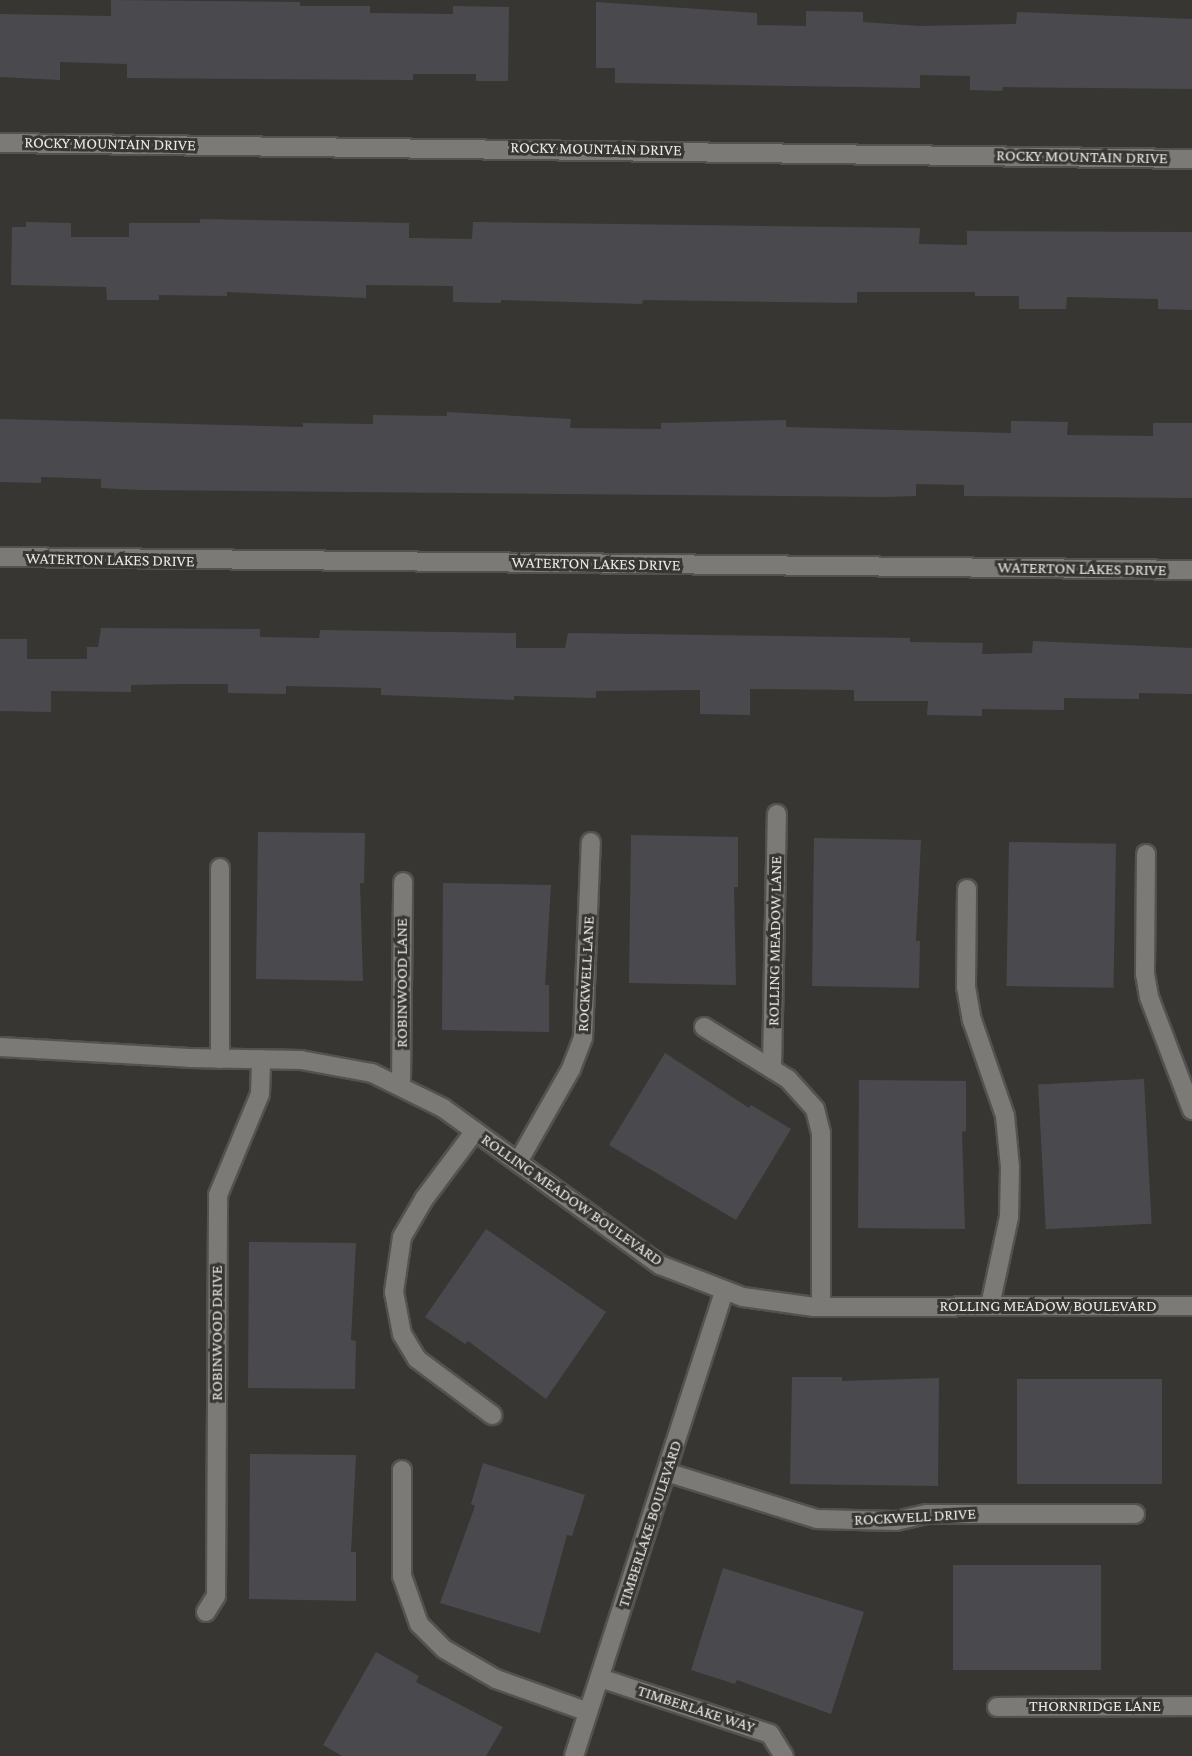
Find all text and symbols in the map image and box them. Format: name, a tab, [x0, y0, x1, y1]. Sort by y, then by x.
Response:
street label: ROCKY MOUNTAIN DRIVE	[24, 133, 196, 155]
street label: ROCKY MOUNTAIN DRIVE	[510, 138, 682, 160]
street label: ROCKY MOUNTAIN DRIVE	[996, 146, 1168, 168]
street label: WATERTON LAKES DRIVE	[25, 549, 195, 571]
street label: WATERTON LAKES DRIVE	[511, 553, 681, 575]
street label: WATERTON LAKES DRIVE	[997, 558, 1167, 580]
street label: ROLLING MEADOW LANE	[764, 856, 786, 1026]
street label: ROCKWELL LANE	[573, 916, 599, 1032]
street label: ROBINWOOD LANE	[392, 918, 412, 1048]
street label: ROLLING MEADOW BOULEVARD	[478, 1130, 666, 1270]
street label: ROBINWOOD DRIVE	[207, 1265, 227, 1401]
street label: ROLLING MEADOW BOULEVARD	[939, 1296, 1157, 1316]
street label: TIMBERLAKE BOULEVARD	[614, 1438, 686, 1610]
street label: ROCKWELL DRIVE	[854, 1504, 976, 1530]
street label: TIMBERLAKE WAY	[635, 1681, 757, 1737]
street label: THORNRIDGE LANE	[1029, 1696, 1161, 1716]

